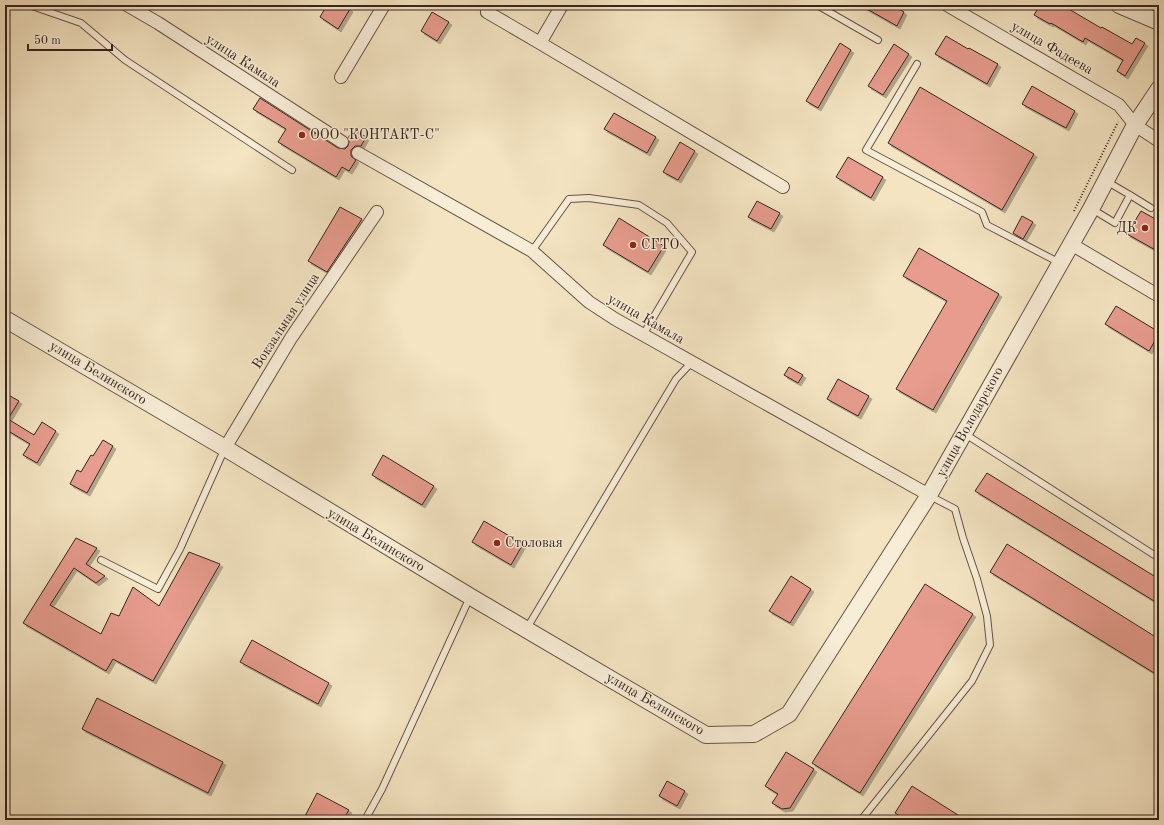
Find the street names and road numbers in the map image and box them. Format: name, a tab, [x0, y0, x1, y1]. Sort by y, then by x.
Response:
street label: улица Фадеева	[1009, 19, 1095, 77]
street label: улица Камала	[203, 32, 283, 90]
street label: Вокзальная улица	[250, 271, 322, 371]
street label: улица Камала	[605, 291, 687, 347]
street label: улица Белинского	[47, 338, 149, 408]
street label: улица Володарского	[934, 365, 1006, 479]
street label: улица Белинского	[325, 505, 427, 575]
street label: улица Белинского	[604, 670, 706, 738]

